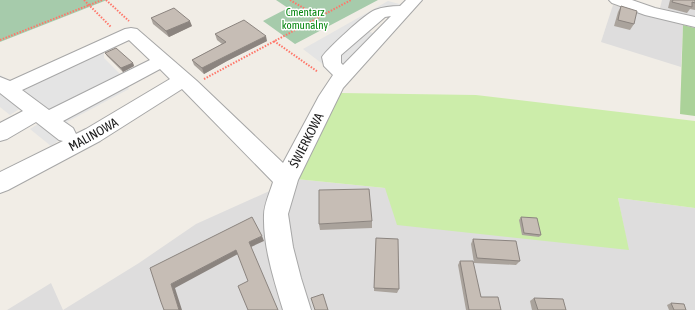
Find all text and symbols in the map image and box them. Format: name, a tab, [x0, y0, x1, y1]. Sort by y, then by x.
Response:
park label: Cmentarz komunalny	[282, 6, 329, 31]
street label: ŚWIERKOWA	[286, 110, 327, 170]
street label: MALINOWA	[66, 114, 121, 154]

